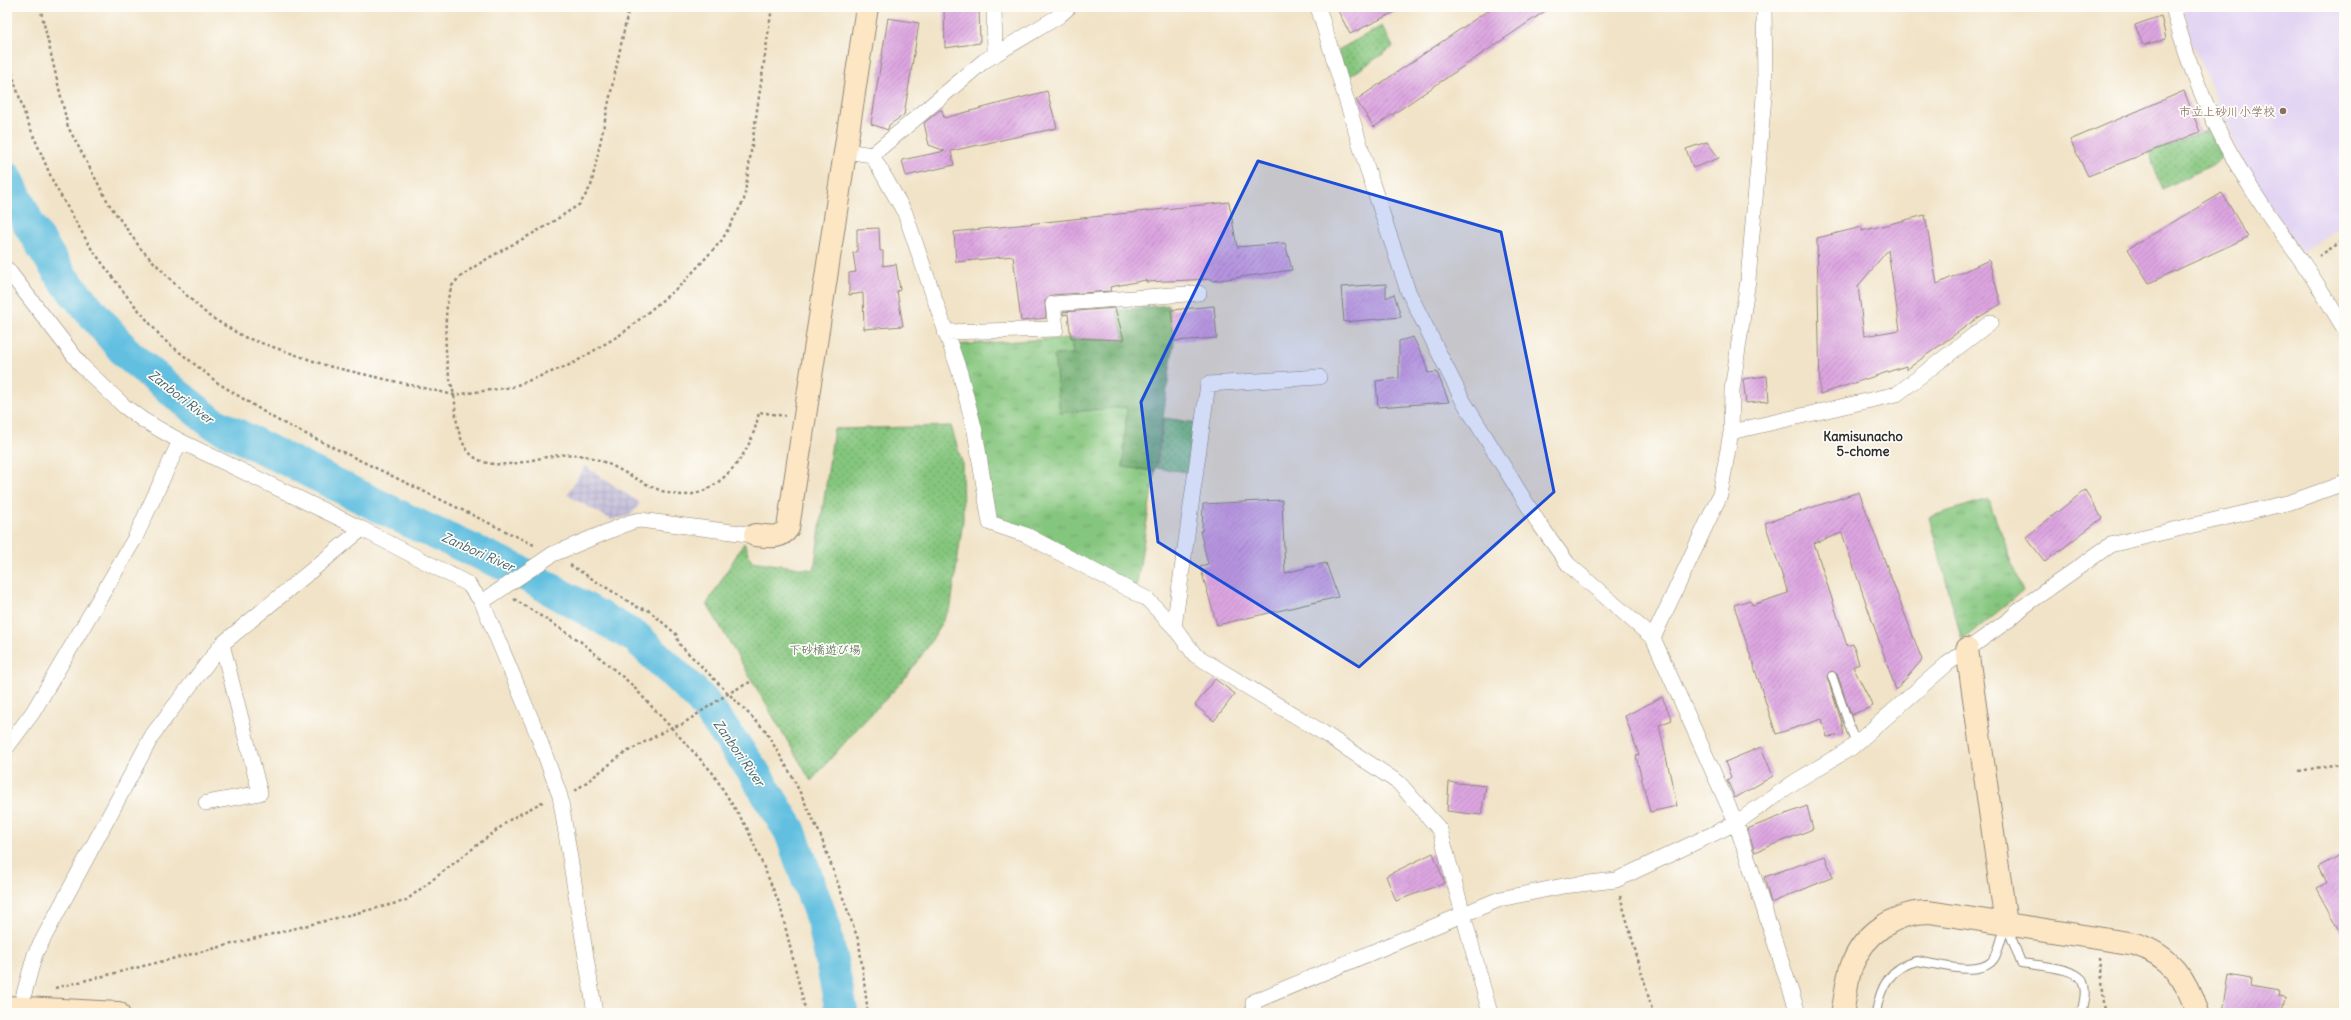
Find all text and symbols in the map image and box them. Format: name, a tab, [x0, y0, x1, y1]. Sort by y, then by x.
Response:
place label: 市立上砂川小学校	[2179, 104, 2275, 119]
marker: 市立上砂川小学校	[2278, 106, 2288, 116]
water label: Zanbori River	[145, 366, 218, 429]
district label: Kamisunacho 5-chome	[1823, 428, 1903, 460]
water label: Zanbori River	[439, 528, 518, 576]
park label: 下砂橋遊び場	[789, 642, 861, 657]
water label: Zanbori River	[710, 716, 769, 791]

